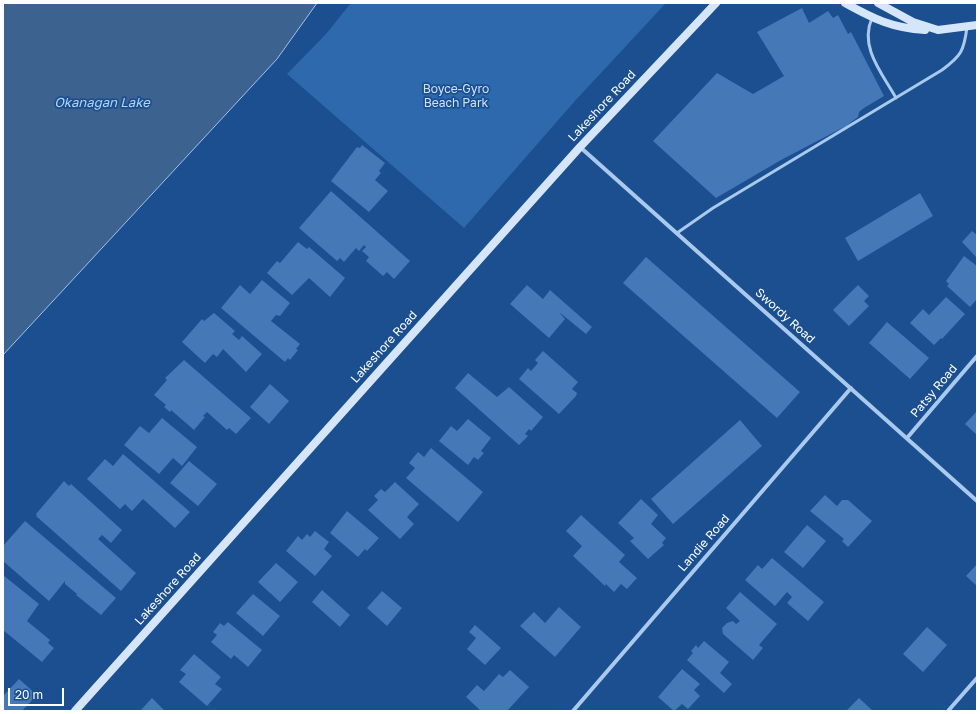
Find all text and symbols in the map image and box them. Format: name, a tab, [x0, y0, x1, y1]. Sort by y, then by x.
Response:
street label: Lakeshore Road	[565, 67, 639, 145]
park label: Boyce-Gyro Beach Park	[423, 82, 489, 110]
water label: Okanagan Lake	[54, 95, 150, 111]
street label: Swordy Road	[752, 285, 818, 347]
street label: Lakeshore Road	[348, 308, 420, 386]
street label: Patsy Road	[908, 362, 960, 420]
street label: Landie Road	[675, 511, 733, 575]
street label: Lakeshore Road	[132, 550, 204, 628]
scale bar	[10, 680, 66, 706]
text: 20 m	[15, 687, 43, 702]

